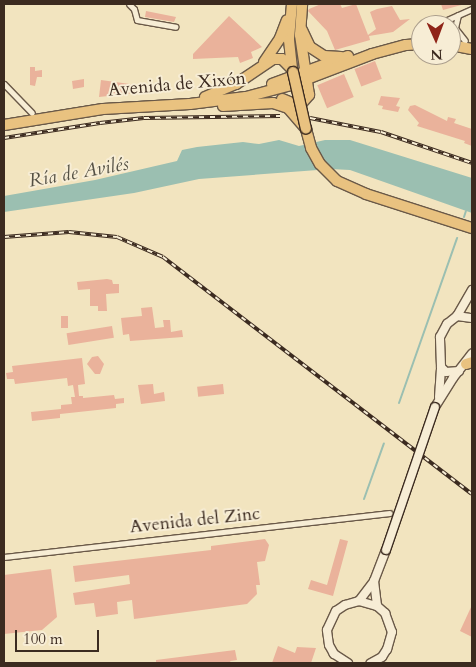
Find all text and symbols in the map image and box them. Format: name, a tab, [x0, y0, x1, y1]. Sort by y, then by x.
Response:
north arrow	[411, 15, 461, 65]
text: N	[430, 45, 443, 64]
street label: Avenida de Xixón	[107, 68, 247, 102]
water label: Ría de Avilés	[27, 153, 131, 193]
street label: Avenida del Zinc	[129, 503, 261, 539]
scale bar	[18, 620, 101, 652]
text: 100 m	[23, 629, 63, 649]

